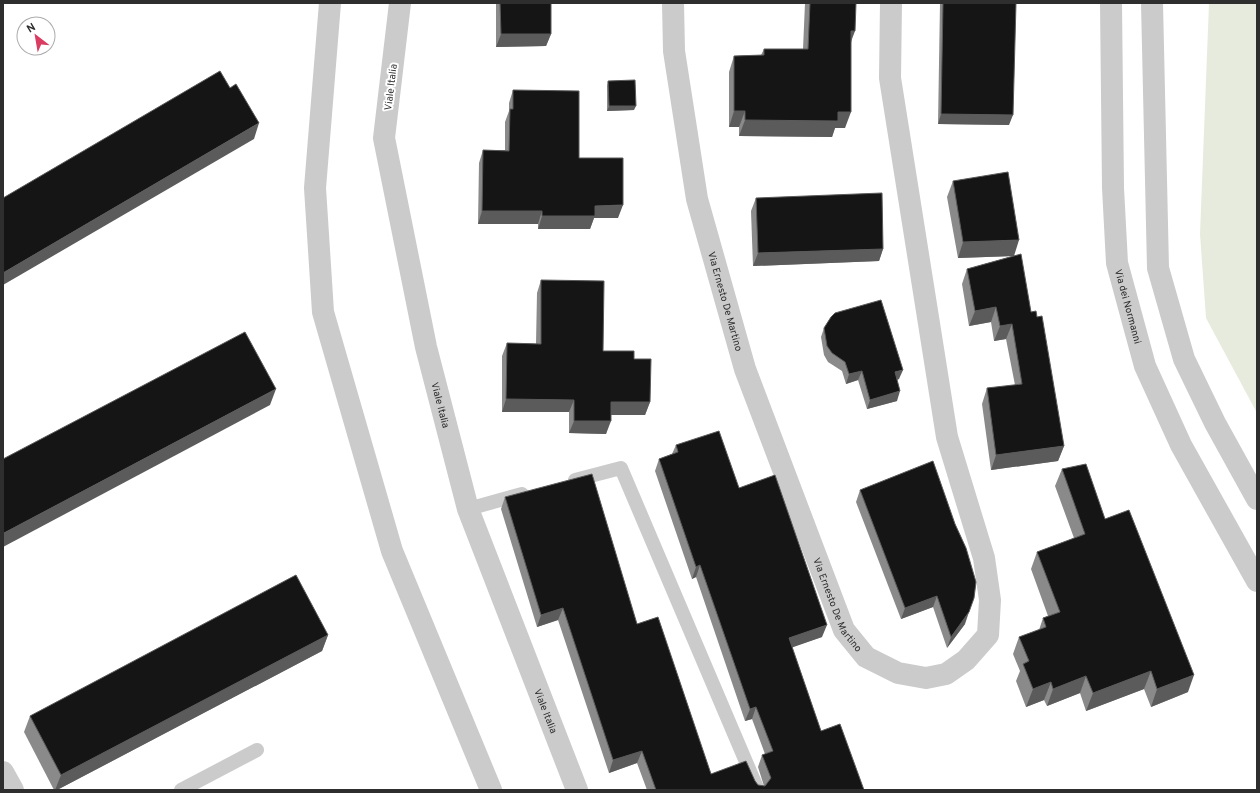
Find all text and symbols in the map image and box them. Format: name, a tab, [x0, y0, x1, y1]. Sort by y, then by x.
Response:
north arrow	[16, 16, 56, 56]
text: N	[24, 20, 38, 36]
street label: Viale Italia	[382, 63, 401, 111]
street label: Via Ernesto De Martino	[704, 250, 745, 353]
street label: Via dei Normanni	[1111, 268, 1144, 346]
street label: Viale Italia	[427, 381, 452, 430]
street label: Via Ernesto De Martino	[809, 556, 865, 655]
street label: Viale Italia	[530, 687, 559, 736]

